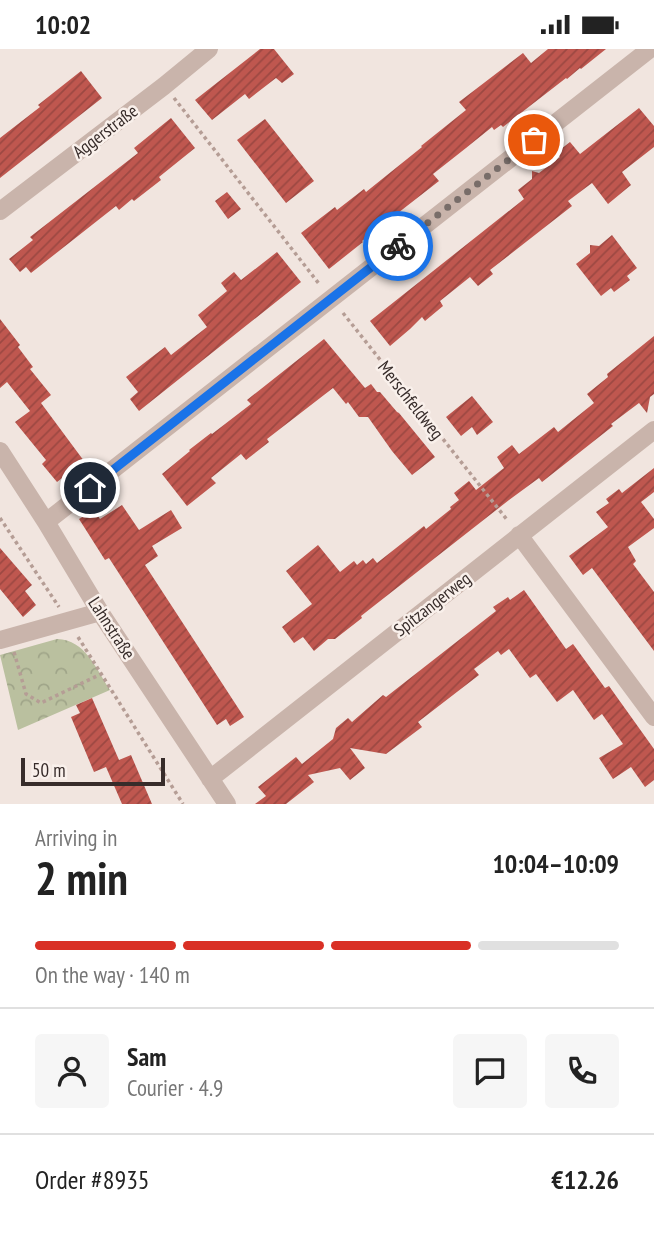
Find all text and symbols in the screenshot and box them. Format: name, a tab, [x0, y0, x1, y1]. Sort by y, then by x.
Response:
text: 10:02	[35, 8, 91, 41]
street label: Aggerstraße	[68, 99, 142, 163]
pin	[504, 110, 564, 170]
icon: bag	[515, 121, 553, 159]
courier	[363, 211, 433, 281]
icon: bike	[379, 227, 417, 265]
street label: Merschfeldweg	[373, 356, 449, 444]
pin	[60, 458, 120, 518]
icon: home	[71, 469, 109, 507]
street label: Spitzangerweg	[389, 567, 475, 641]
street label: Lahnstraße	[83, 593, 141, 663]
scale bar	[21, 755, 164, 787]
text: 50 m	[32, 758, 66, 782]
text: Arriving in	[35, 823, 117, 852]
text: 10:04–10:09	[492, 847, 619, 880]
text: 2 min	[35, 848, 128, 908]
text: On the way · 140 m	[35, 960, 190, 989]
button: person	[35, 1034, 109, 1108]
button: chat	[453, 1034, 527, 1108]
button: phone	[545, 1034, 619, 1108]
text: Sam	[127, 1040, 166, 1073]
text: Courier · 4.9	[127, 1073, 223, 1102]
text: Order #8935	[35, 1163, 150, 1196]
text: €12.26	[551, 1163, 619, 1196]

